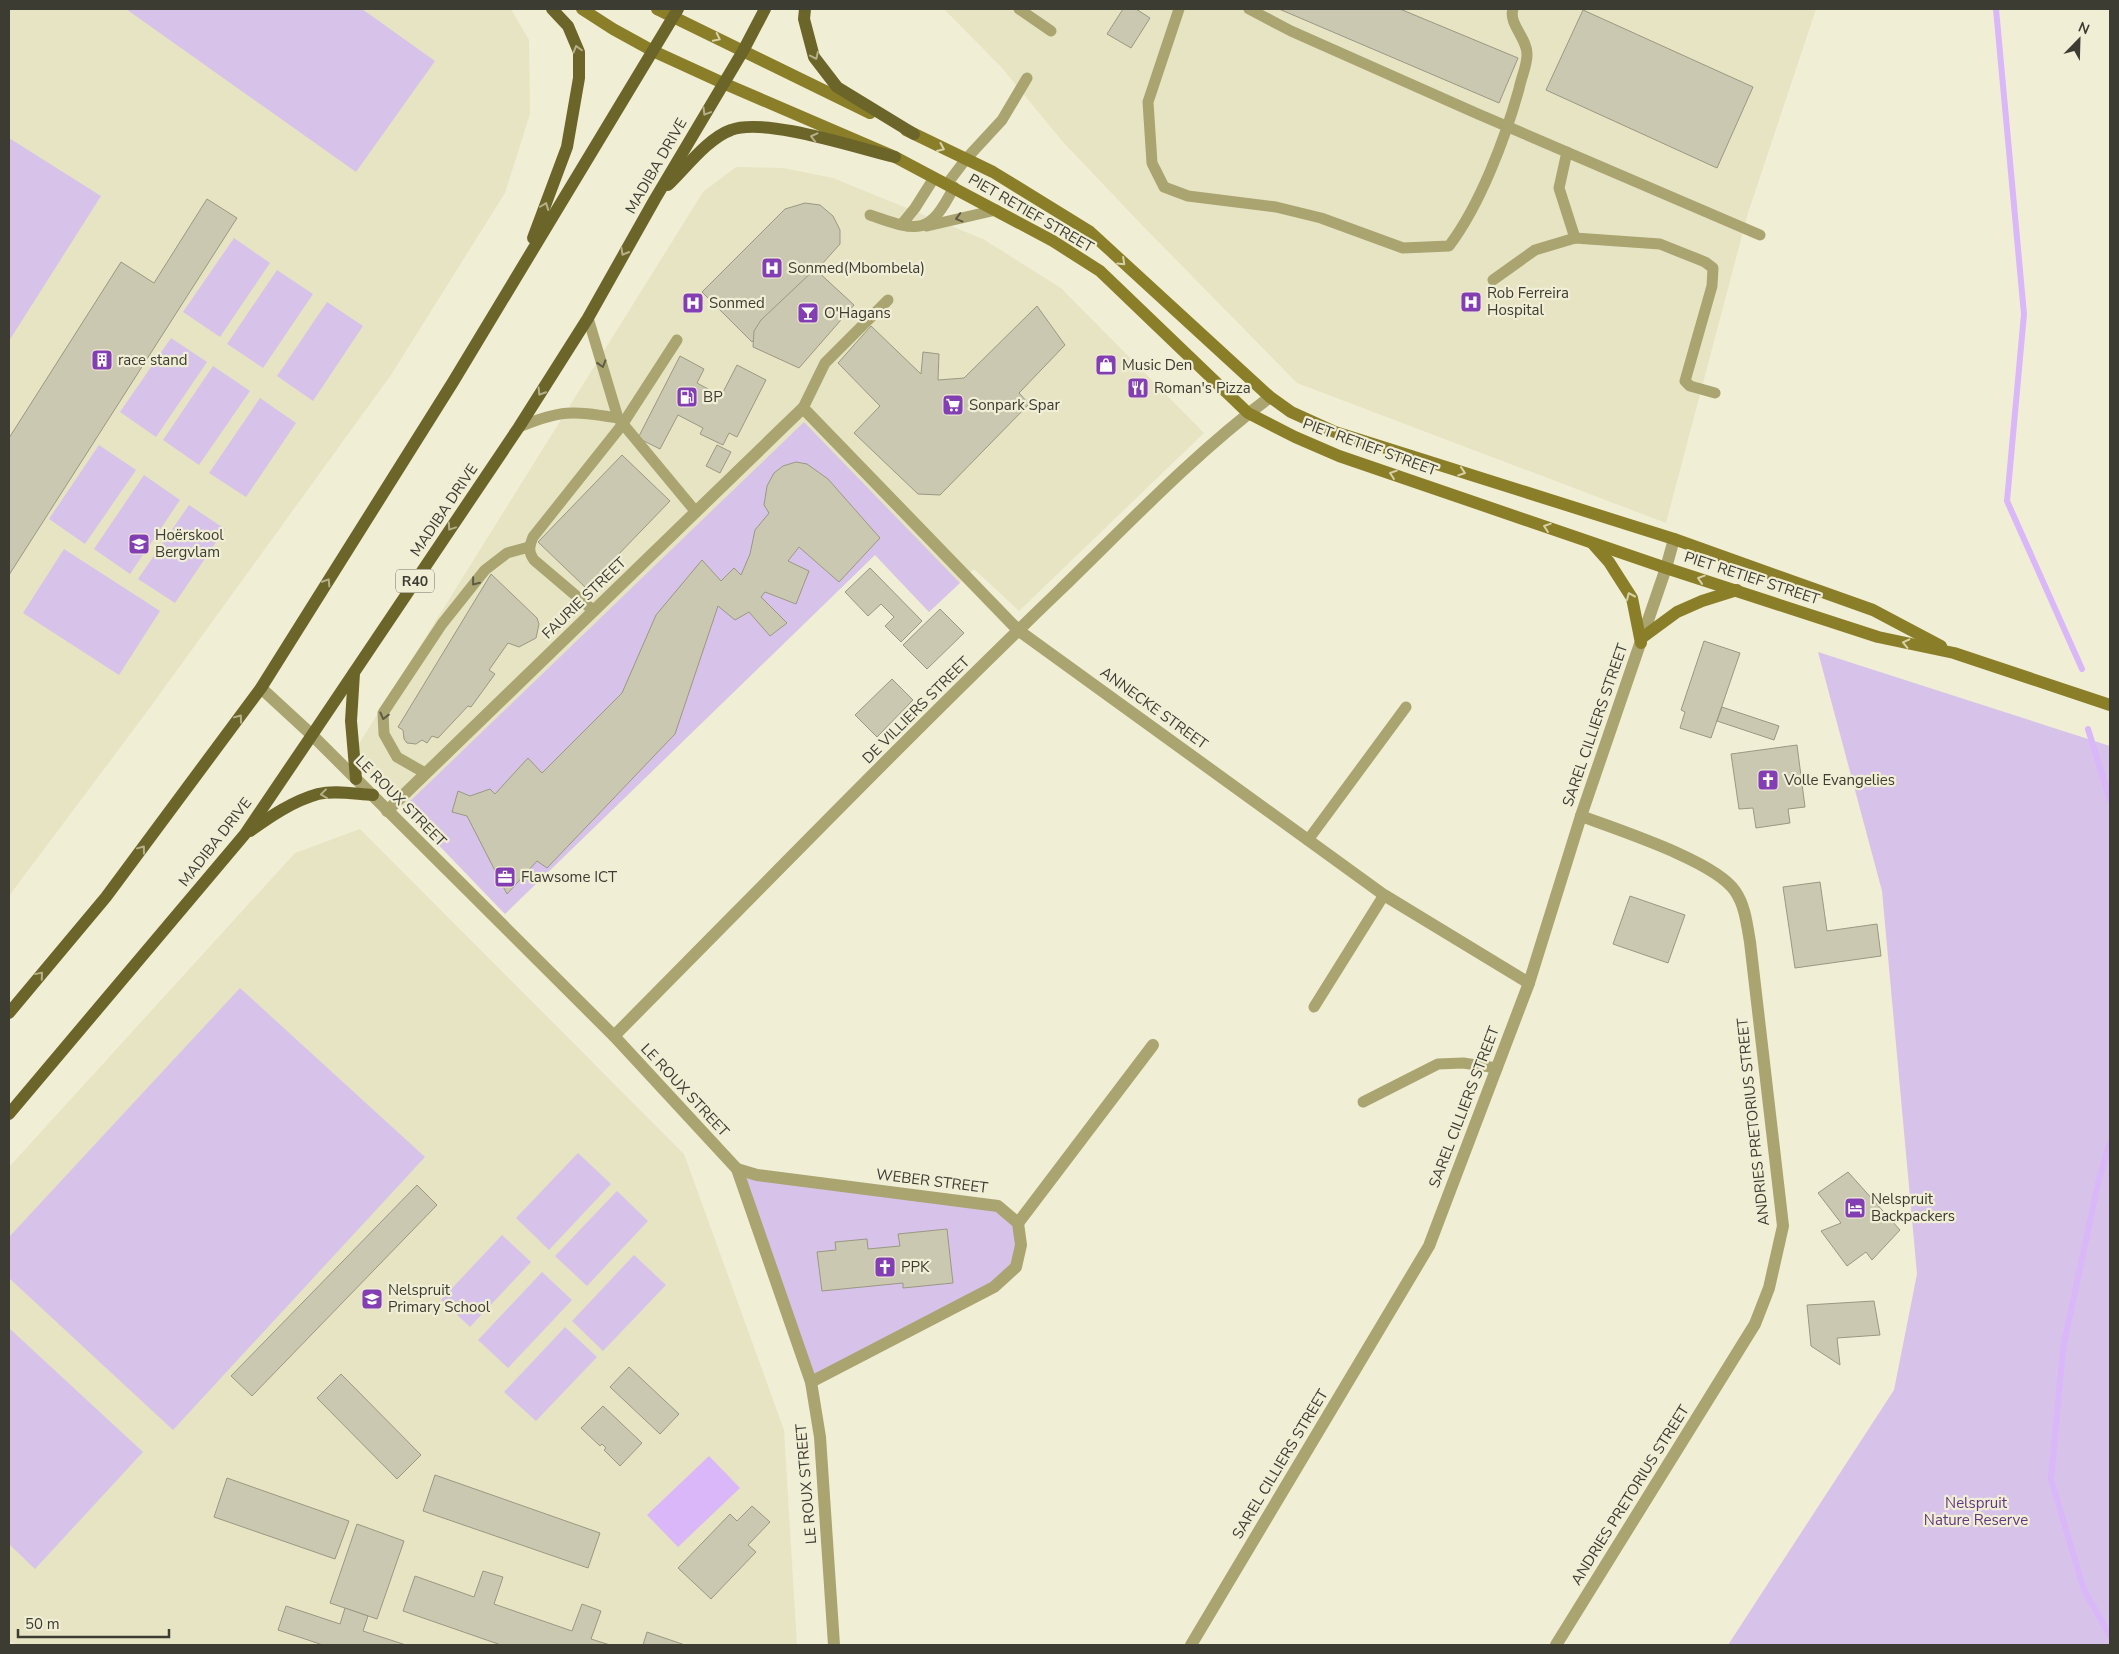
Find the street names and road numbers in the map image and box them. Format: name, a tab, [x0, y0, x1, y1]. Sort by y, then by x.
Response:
street label: MADIBA DRIVE	[620, 114, 692, 218]
street label: PIET RETIEF STREET	[965, 169, 1097, 257]
street label: PIET RETIEF STREET	[1300, 413, 1440, 481]
street label: MADIBA DRIVE	[406, 460, 482, 560]
street label: PIET RETIEF STREET	[1682, 547, 1822, 609]
street label: FAURIE STREET	[537, 553, 631, 643]
road number: R40	[396, 570, 434, 592]
street label: SAREL CILLIERS STREET	[1558, 641, 1632, 809]
street label: DE VILLIERS STREET	[858, 652, 974, 768]
street label: ANNECKE STREET	[1096, 662, 1212, 754]
street label: LE ROUX STREET	[351, 751, 451, 851]
street label: MADIBA DRIVE	[174, 793, 256, 891]
street label: ANDRIES PRETORIUS STREET	[1732, 1017, 1774, 1227]
street label: SAREL CILLIERS STREET	[1424, 1023, 1504, 1191]
street label: LE ROUX STREET	[636, 1039, 734, 1141]
street label: WEBER STREET	[875, 1164, 989, 1198]
street label: SAREL CILLIERS STREET	[1227, 1385, 1333, 1543]
street label: ANDRIES PRETORIUS STREET	[1566, 1401, 1694, 1589]
street label: LE ROUX STREET	[791, 1423, 821, 1545]

